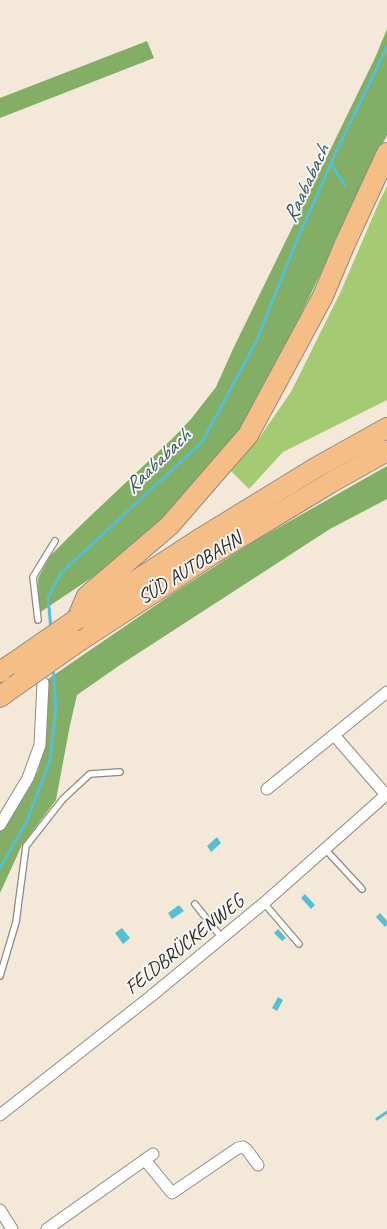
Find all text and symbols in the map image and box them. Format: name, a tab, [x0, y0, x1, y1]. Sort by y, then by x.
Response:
water label: Raababach	[278, 141, 336, 227]
water label: Raababach	[120, 424, 196, 500]
street label: SÜD AUTOBAHN	[134, 528, 246, 610]
street label: FELDBRÜCKENWEG	[121, 890, 249, 1000]

